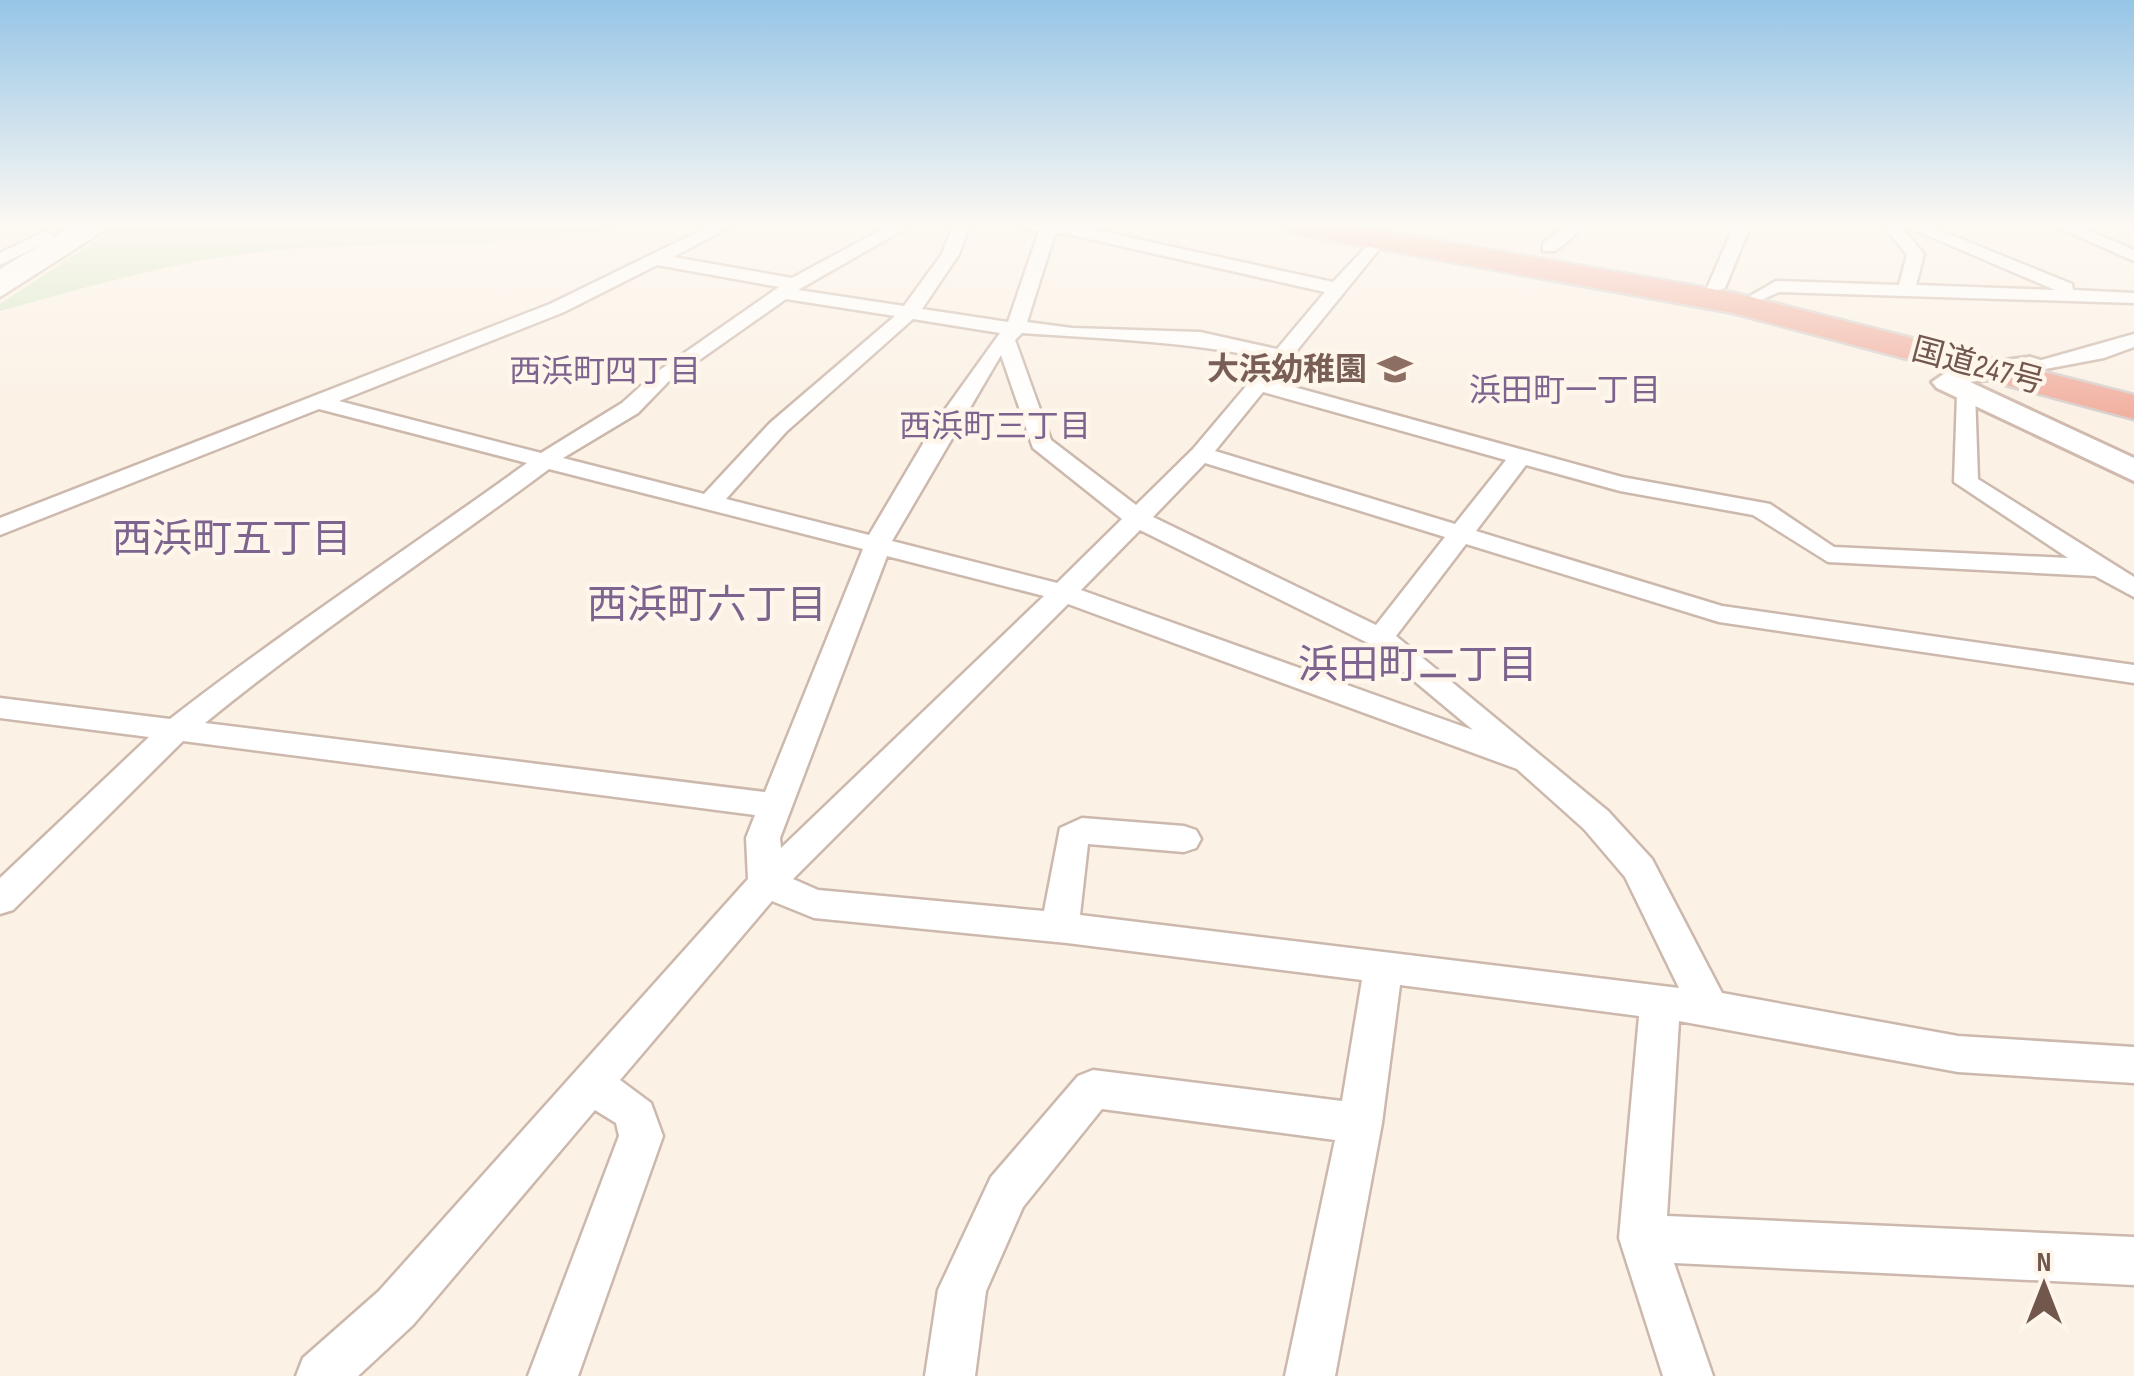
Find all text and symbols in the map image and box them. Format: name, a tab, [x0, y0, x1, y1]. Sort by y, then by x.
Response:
street label: 国道247号	[1907, 330, 2048, 403]
school or university icon: 大浜幼稚園	[1376, 350, 1414, 388]
place label: 大浜幼稚園	[1207, 351, 1367, 390]
district label: 西浜町四丁目	[509, 353, 701, 392]
district label: 浜田町一丁目	[1469, 372, 1661, 411]
district label: 西浜町三丁目	[899, 408, 1091, 447]
district label: 西浜町五丁目	[112, 516, 352, 564]
district label: 西浜町六丁目	[587, 582, 827, 630]
district label: 浜田町二丁目	[1298, 642, 1538, 690]
north arrow	[1994, 1236, 2094, 1336]
text: N	[2037, 1246, 2051, 1279]

